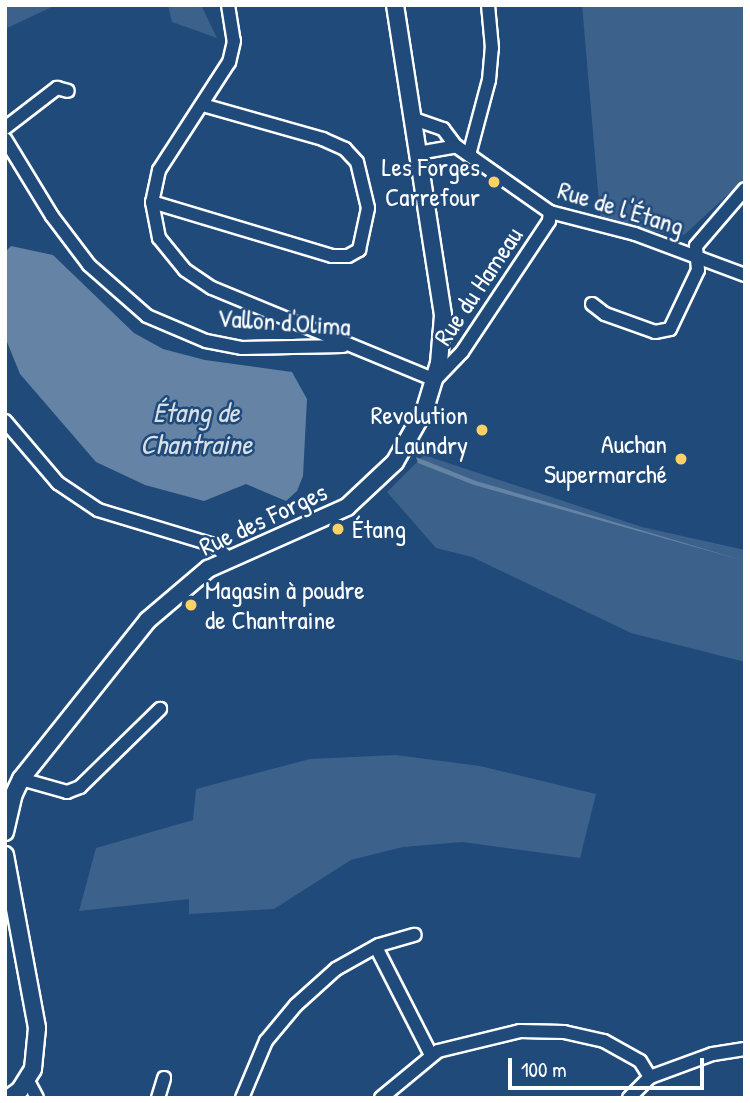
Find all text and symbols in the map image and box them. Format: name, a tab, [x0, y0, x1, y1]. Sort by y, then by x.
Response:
place label: Les Forges Carrefour	[382, 151, 480, 212]
marker: Les Forges Carrefour	[486, 174, 502, 190]
street label: Rue de l'Étang	[554, 174, 688, 242]
street label: Rue du Hameau	[427, 221, 529, 351]
street label: Vallon d'Olima	[216, 302, 352, 342]
water label: Étang de Chantraine	[140, 395, 252, 461]
place label: Revolution Laundry	[371, 399, 468, 460]
marker: Revolution Laundry	[474, 422, 490, 438]
place label: Auchan Supermarché	[544, 428, 667, 490]
marker: Auchan Supermarché	[673, 451, 689, 467]
street label: Rue des Forges	[194, 476, 332, 562]
place label: Étang	[352, 513, 406, 545]
marker: Étang	[330, 521, 346, 537]
place label: Magasin à poudre de Chantraine	[205, 574, 365, 636]
marker: Magasin à poudre de Chantraine	[183, 597, 199, 613]
scale bar	[512, 1044, 708, 1088]
text: 100 m	[521, 1055, 567, 1084]

